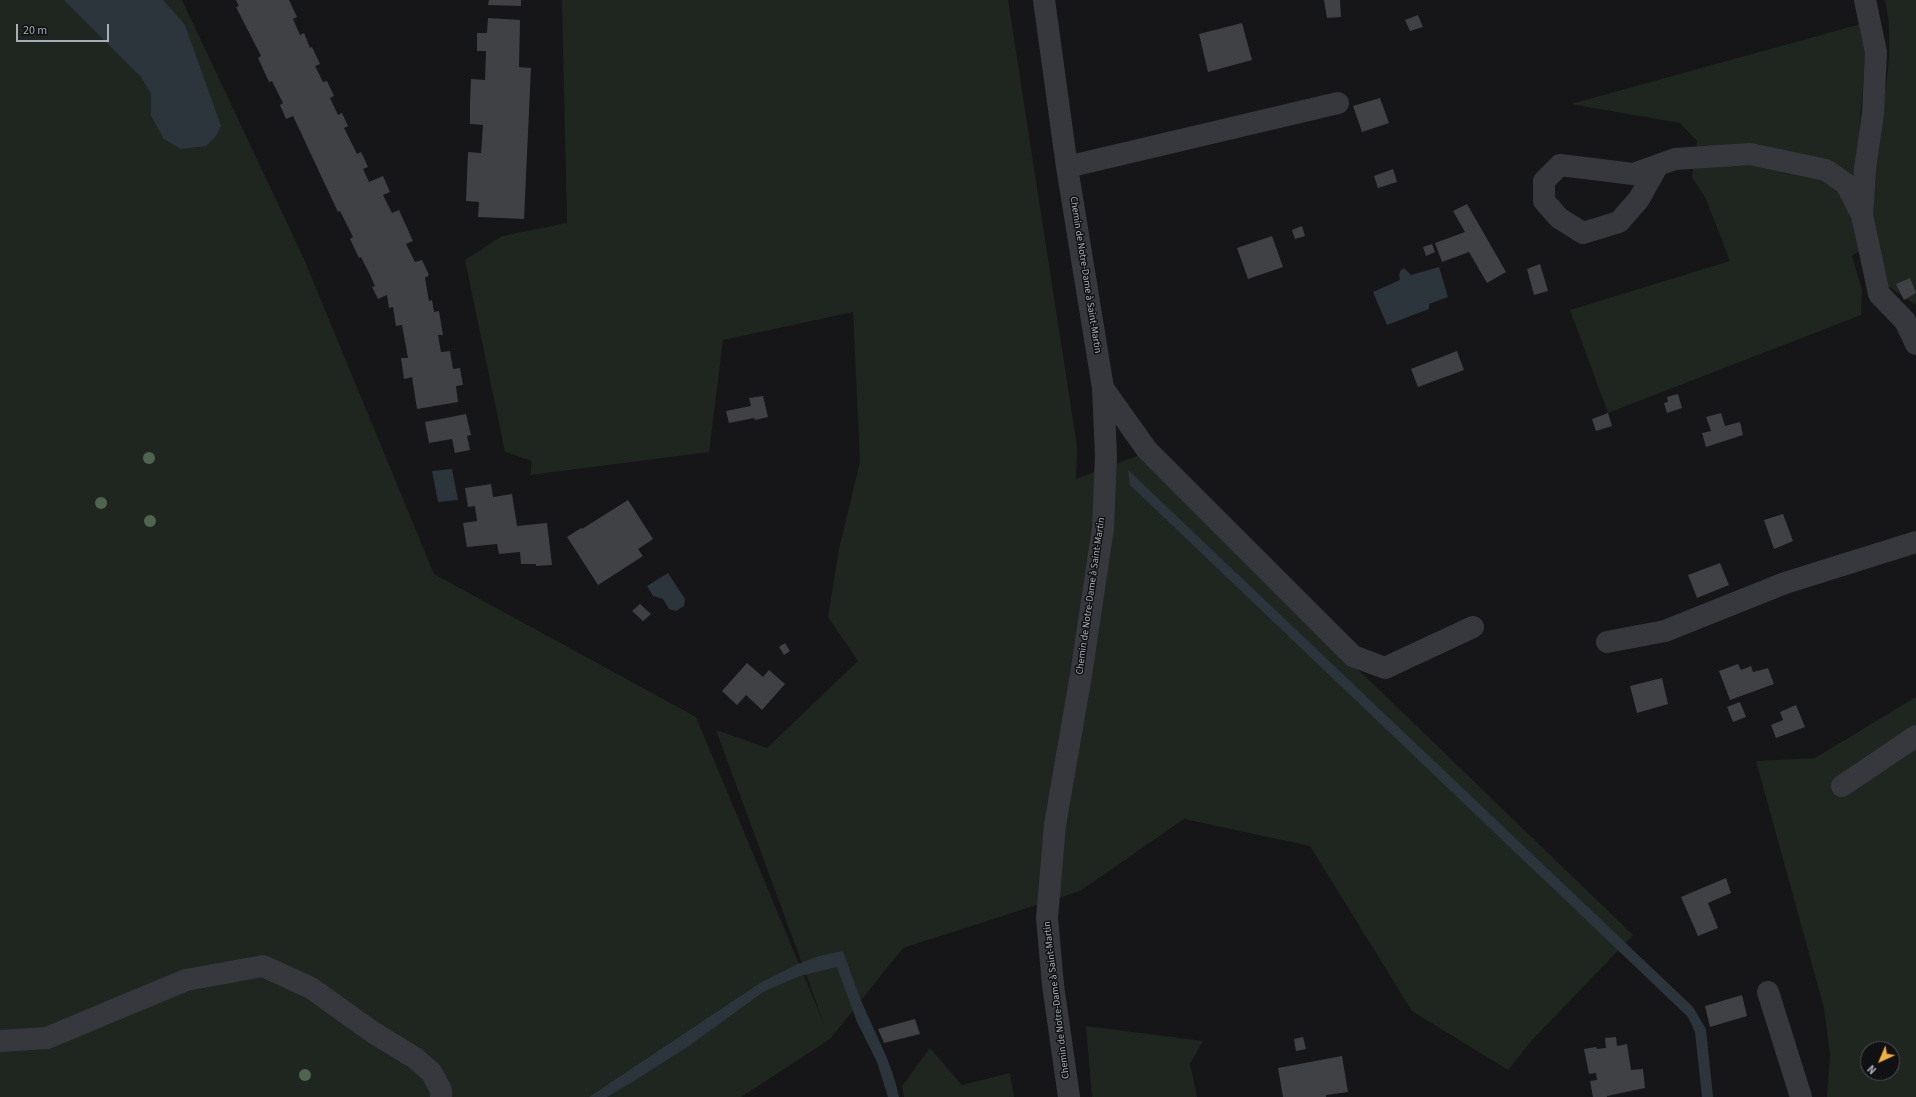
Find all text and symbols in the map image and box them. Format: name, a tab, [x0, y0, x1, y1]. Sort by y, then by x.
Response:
scale bar	[18, 16, 111, 42]
text: 20 m	[23, 22, 47, 39]
street label: Chemin de Notre-Dame à Saint-Martin	[1067, 196, 1103, 354]
street label: Chemin de Notre-Dame à Saint-Martin	[1074, 517, 1108, 675]
street label: Chemin de Notre-Dame à Saint-Martin	[1041, 921, 1073, 1079]
north arrow	[1860, 1041, 1900, 1081]
text: N	[1864, 1061, 1880, 1077]

